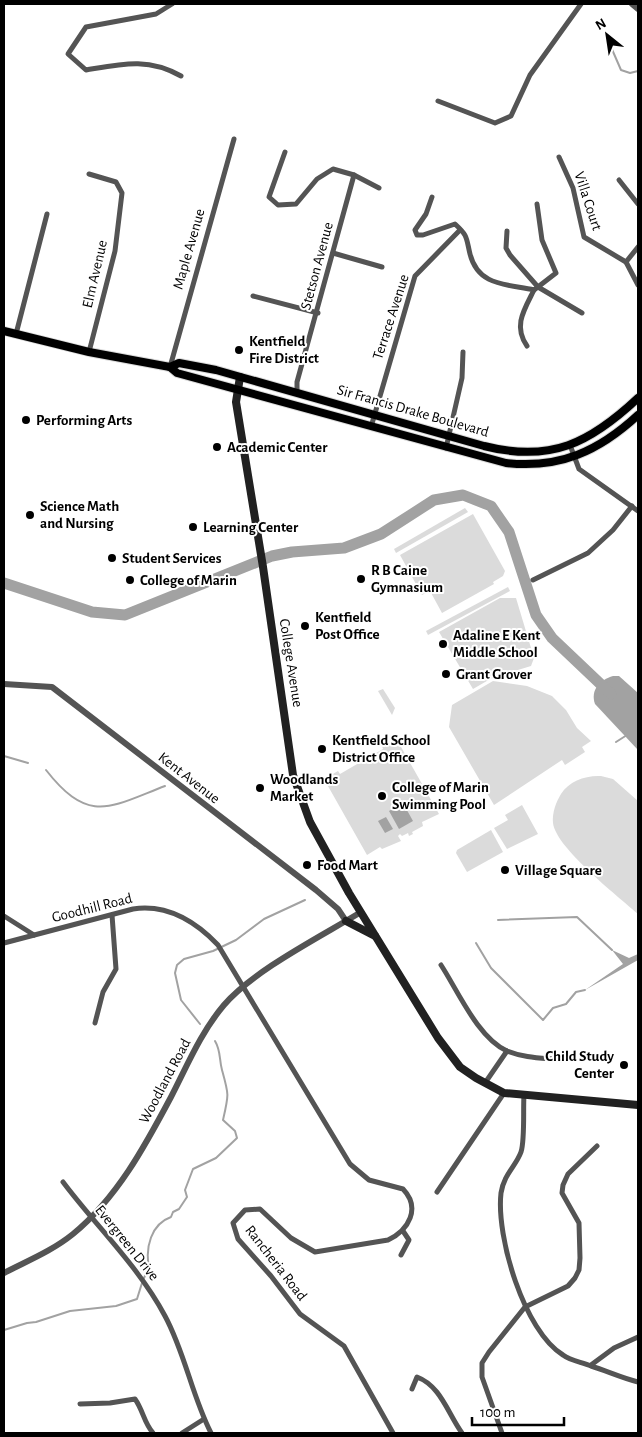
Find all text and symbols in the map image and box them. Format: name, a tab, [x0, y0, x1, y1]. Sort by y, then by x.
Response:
north arrow	[582, 10, 632, 60]
text: N	[593, 16, 609, 33]
street label: Villa Court	[571, 170, 605, 232]
street label: Maple Avenue	[170, 207, 208, 291]
street label: Stetson Avenue	[298, 220, 336, 311]
street label: Elm Avenue	[80, 239, 110, 309]
street label: Terrace Avenue	[370, 272, 412, 361]
place label: Kentfield Fire District	[249, 334, 319, 366]
marker: Kentfield Fire District	[233, 344, 245, 356]
street label: Sir Francis Drake Boulevard	[335, 382, 491, 440]
place label: Performing Arts	[36, 413, 132, 428]
marker: Performing Arts	[20, 414, 32, 426]
place label: Academic Center	[227, 440, 328, 455]
marker: Academic Center	[211, 441, 223, 453]
place label: Science Math and Nursing	[40, 499, 119, 531]
marker: Science Math and Nursing	[24, 509, 36, 521]
place label: Learning Center	[203, 520, 299, 535]
marker: Learning Center	[187, 521, 199, 533]
place label: Student Services	[122, 551, 222, 566]
marker: Student Services	[106, 552, 118, 564]
place label: R B Caine Gymnasium	[371, 563, 443, 595]
place label: College of Marin	[140, 573, 237, 588]
marker: R B Caine Gymnasium	[355, 573, 367, 585]
marker: College of Marin	[124, 574, 136, 586]
place label: Kentfield Post Office	[315, 610, 380, 642]
street label: College Avenue	[277, 618, 305, 708]
marker: Kentfield Post Office	[299, 620, 311, 632]
place label: Adaline E Kent Middle School	[453, 628, 540, 660]
marker: Adaline E Kent Middle School	[437, 638, 449, 650]
place label: Grant Grover	[456, 667, 533, 682]
marker: Grant Grover	[440, 668, 452, 680]
place label: Kentfield School District Office	[332, 733, 430, 765]
marker: Kentfield School District Office	[316, 743, 328, 755]
street label: Kent Avenue	[155, 749, 223, 807]
place label: Woodlands Market	[270, 772, 338, 804]
place label: College of Marin Swimming Pool	[392, 780, 489, 812]
marker: Woodlands Market	[254, 782, 266, 794]
marker: College of Marin Swimming Pool	[376, 790, 388, 802]
place label: Food Mart	[317, 858, 378, 873]
marker: Food Mart	[301, 859, 313, 871]
place label: Village Square	[515, 863, 602, 878]
marker: Village Square	[499, 864, 511, 876]
street label: Goodhill Road	[50, 891, 134, 925]
street label: Woodland Road	[136, 1036, 194, 1126]
place label: Child Study Center	[545, 1049, 615, 1081]
marker: Child Study Center	[618, 1059, 630, 1071]
street label: Evergreen Drive	[92, 1203, 162, 1284]
street label: Rancheria Road	[242, 1223, 310, 1304]
scale bar	[472, 1394, 564, 1426]
text: 100 m	[480, 1405, 515, 1420]

